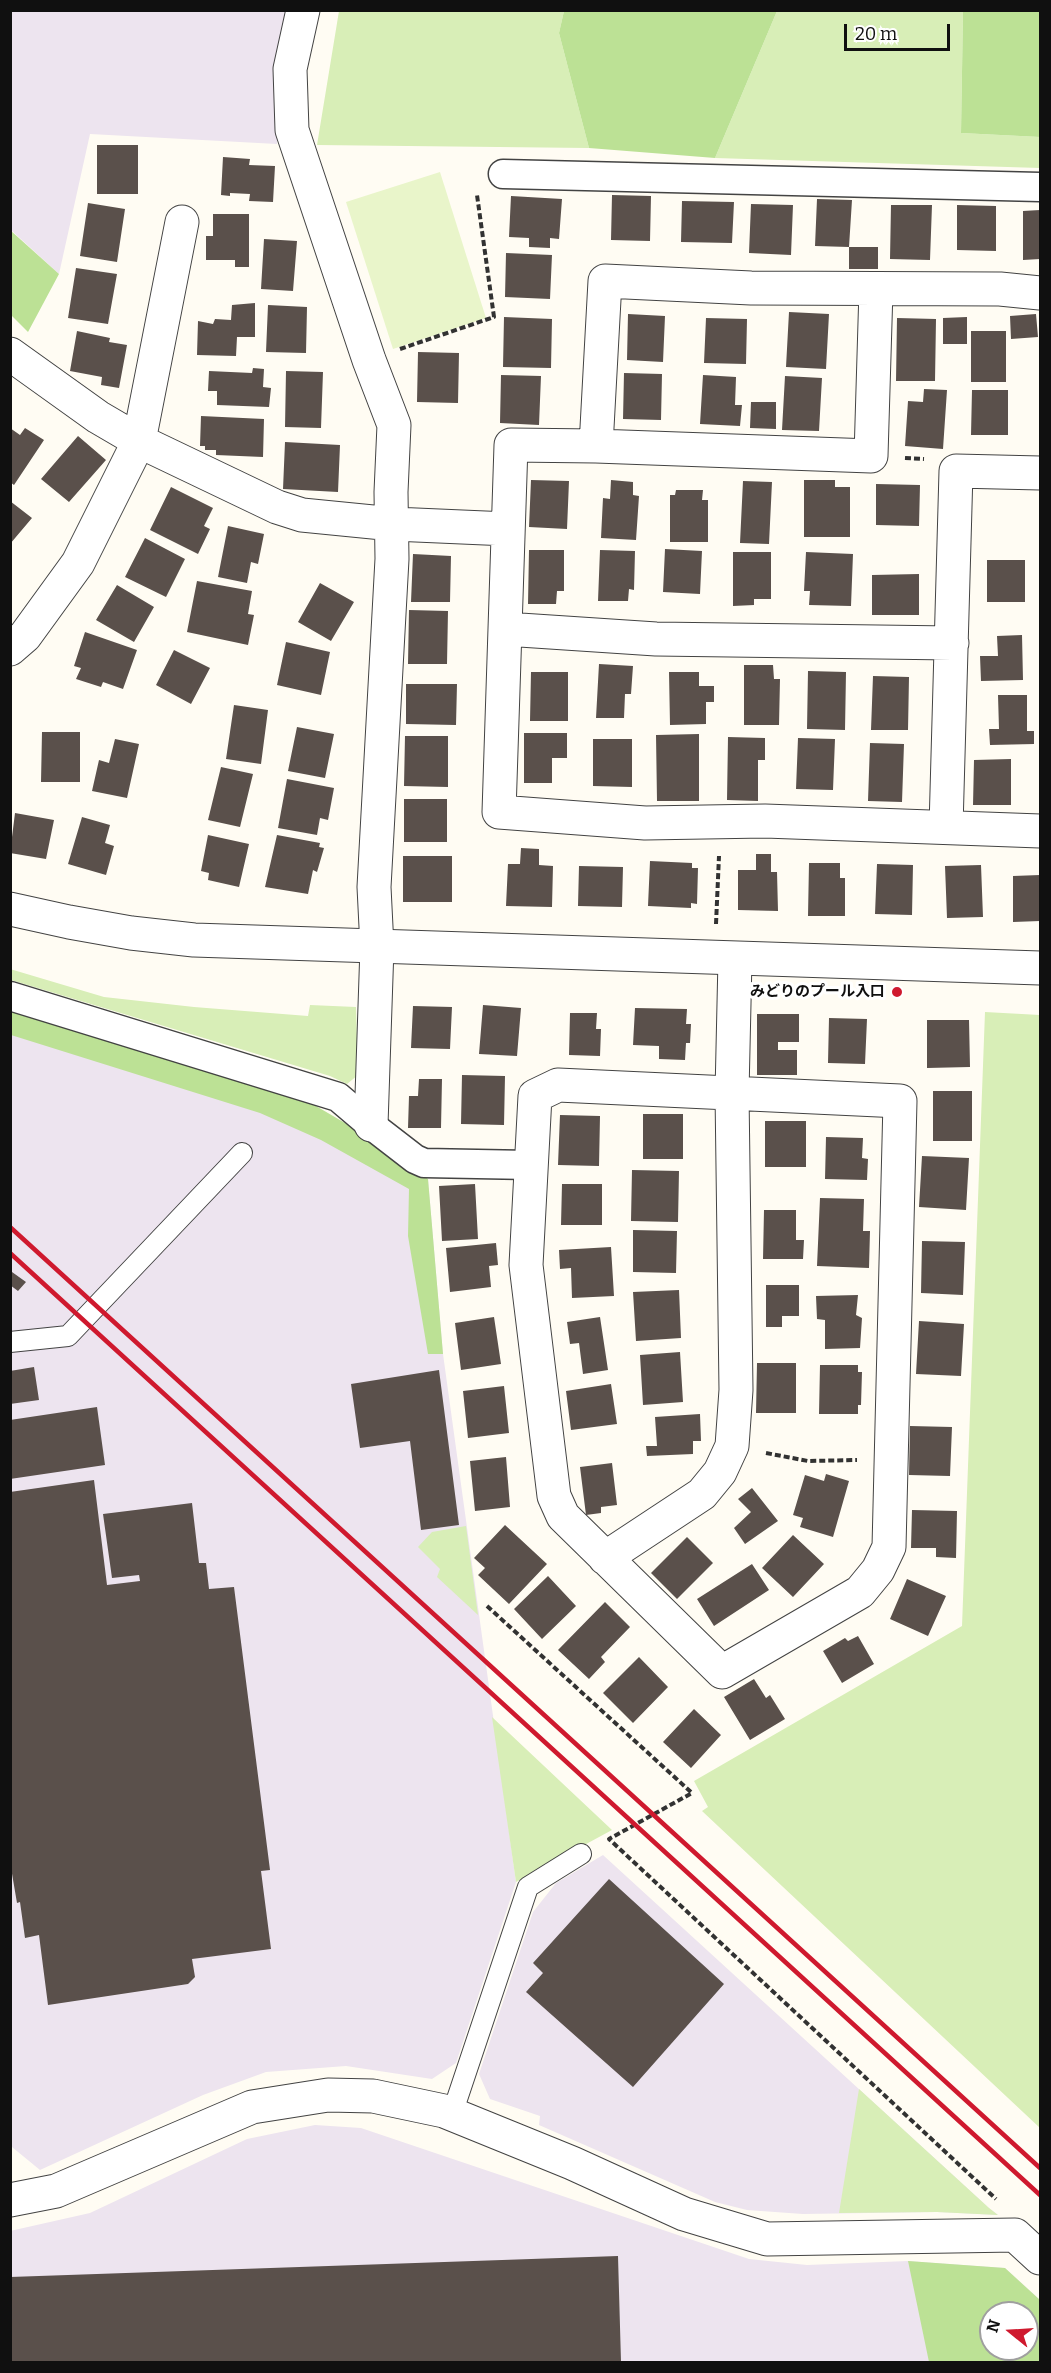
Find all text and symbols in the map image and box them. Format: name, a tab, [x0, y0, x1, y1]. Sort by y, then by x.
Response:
scale bar	[847, 12, 954, 50]
text: 20 m	[855, 23, 897, 45]
place label: みどりのプール入口	[750, 983, 885, 1001]
marker: みどりのプール入口	[890, 985, 904, 999]
north arrow	[979, 2301, 1039, 2361]
text: N	[982, 2317, 1004, 2335]

